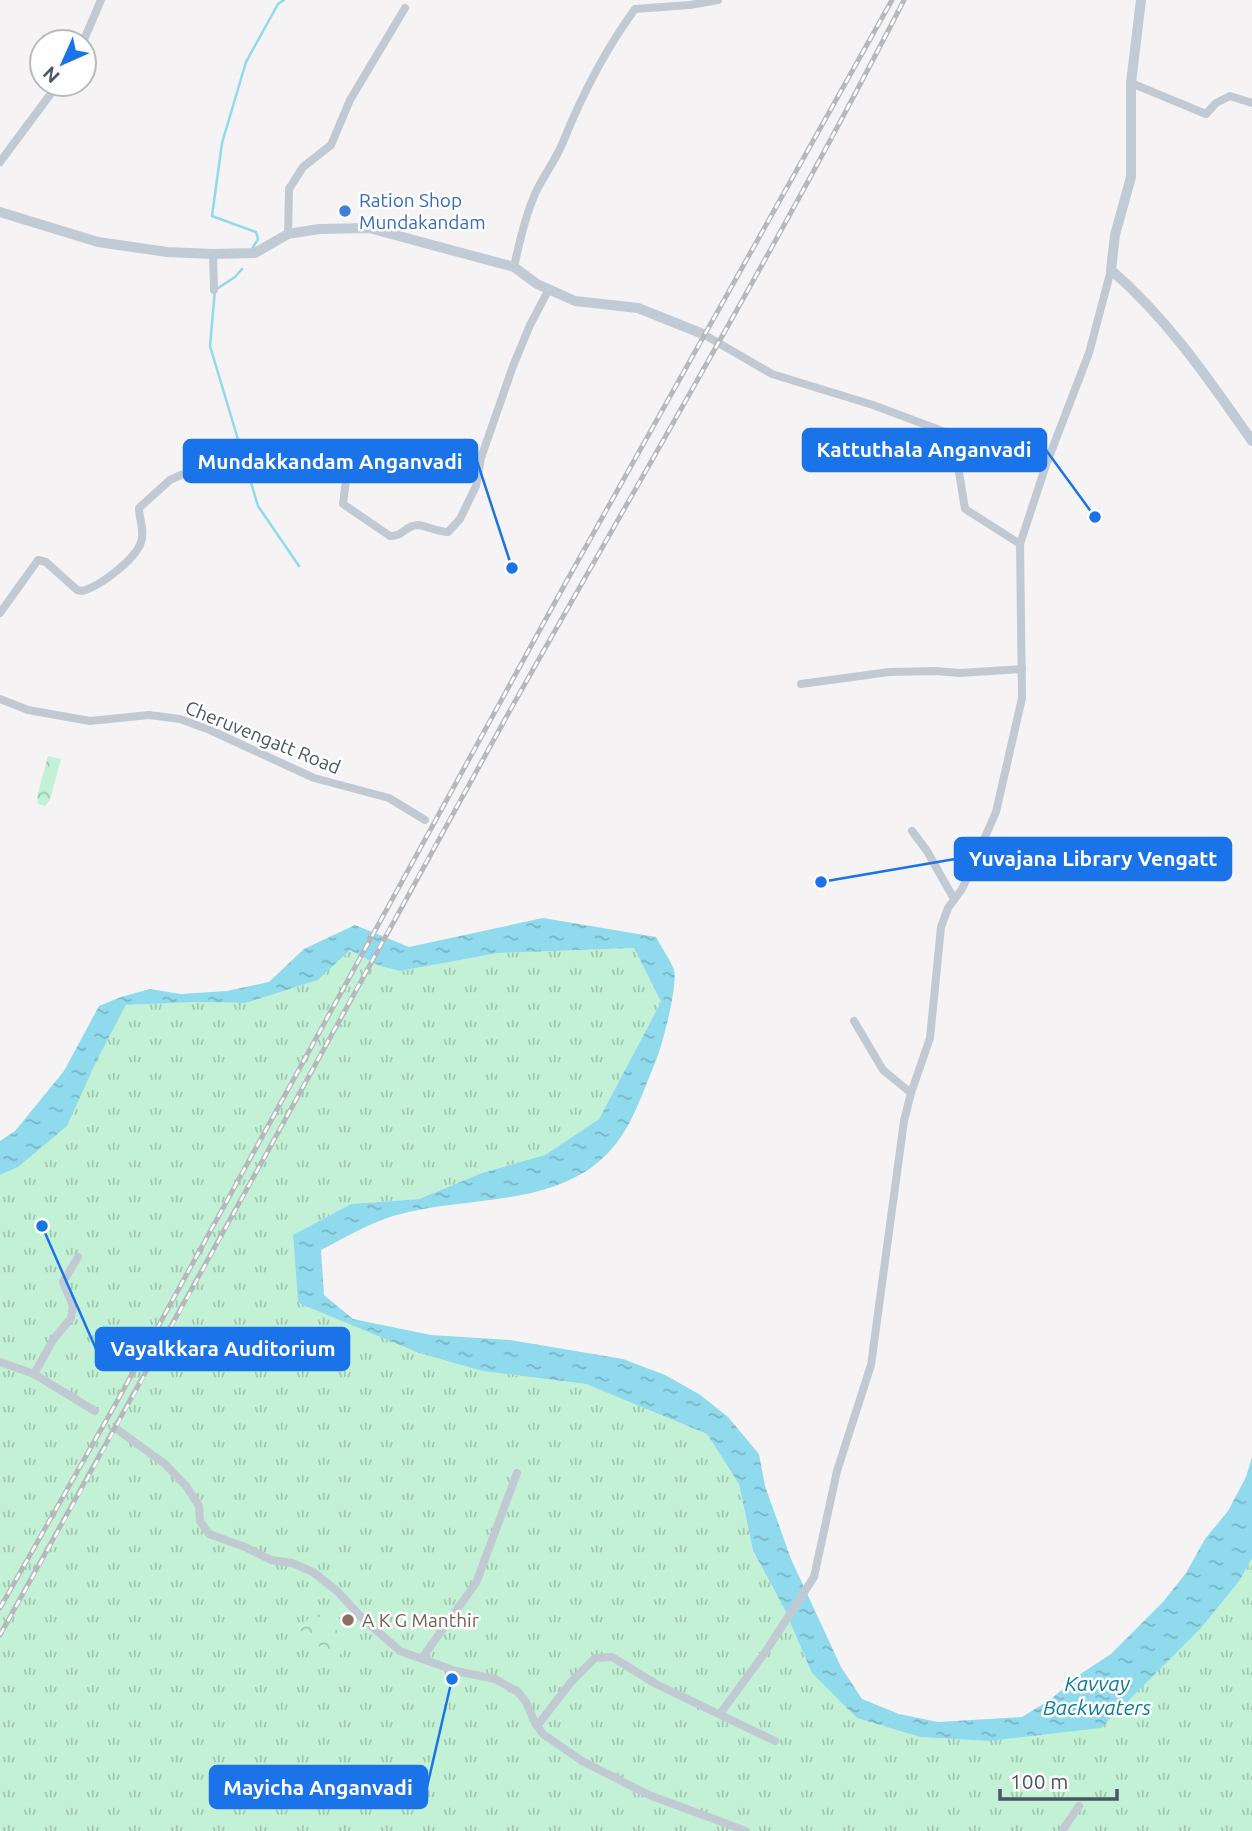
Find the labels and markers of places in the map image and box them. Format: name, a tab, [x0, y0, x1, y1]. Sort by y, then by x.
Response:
place label: Ration Shop Mundakandam	[359, 189, 486, 233]
marker: Ration Shop Mundakandam	[337, 203, 353, 219]
callout: Kattuthala Anganvadi	[803, 429, 1046, 471]
callout: Mundakkandam Anganvadi	[184, 440, 477, 482]
callout: Yuvajana Library Vengatt	[955, 838, 1231, 880]
callout: Vayalkkara Auditorium	[96, 1328, 349, 1370]
place label: A K G Manthir	[362, 1609, 479, 1631]
marker: A K G Manthir	[340, 1612, 356, 1628]
callout: Mayicha Anganvadi	[210, 1766, 427, 1808]

